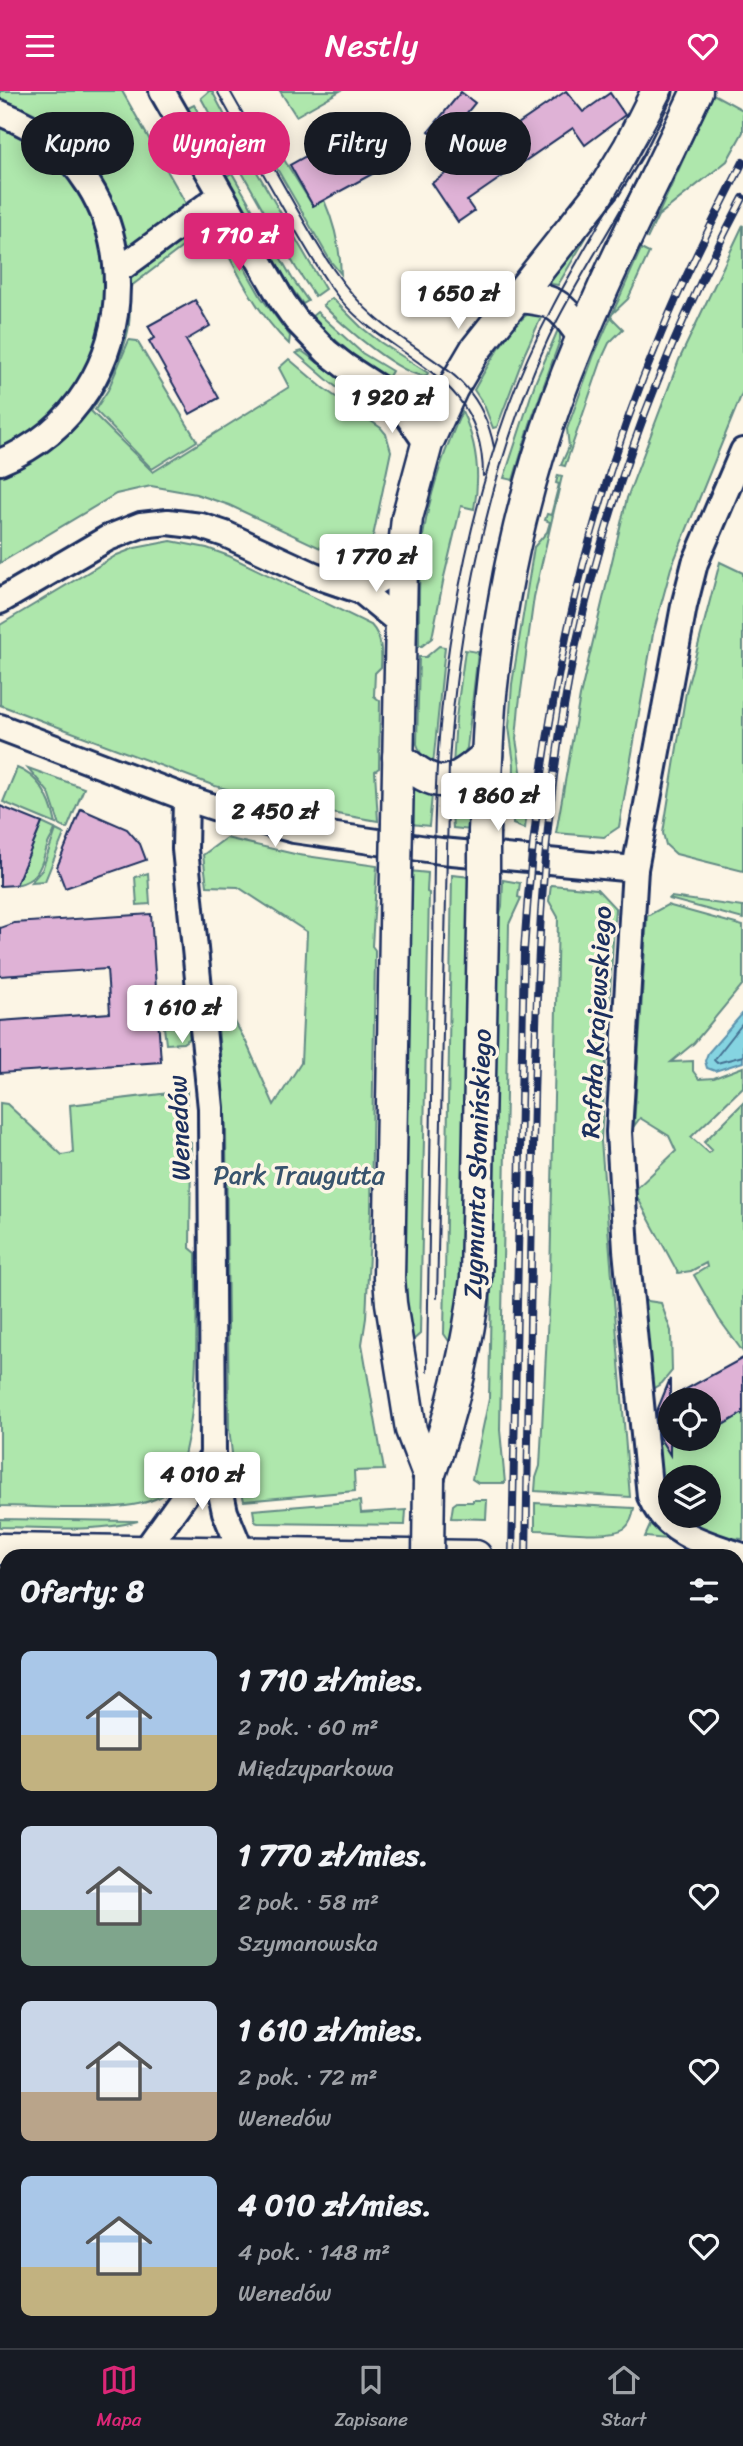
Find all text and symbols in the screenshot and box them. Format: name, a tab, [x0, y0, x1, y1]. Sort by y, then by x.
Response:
text: Nestly	[325, 17, 418, 74]
icon: menu	[21, 27, 59, 65]
icon: heart	[684, 27, 722, 65]
chip: Kupno	[21, 112, 134, 175]
chip: Wynajem	[148, 112, 290, 175]
chip: Filtry	[304, 112, 411, 175]
chip: Nowe	[425, 112, 531, 175]
pin: 1 710 zł	[167, 213, 311, 273]
text: 1 710 zł	[200, 215, 278, 256]
pin: 1 650 zł	[386, 271, 530, 331]
text: 1 650 zł	[417, 273, 499, 314]
pin: 1 920 zł	[320, 375, 464, 435]
text: 1 920 zł	[351, 377, 433, 418]
pin: 1 770 zł	[304, 535, 448, 594]
text: 1 770 zł	[335, 536, 417, 577]
pin: 1 860 zł	[426, 773, 570, 833]
text: 1 860 zł	[457, 775, 539, 816]
pin: 2 450 zł	[203, 789, 347, 849]
text: 2 450 zł	[232, 791, 318, 832]
street label: Rafała Krajewskiego	[567, 905, 625, 1139]
pin: 1 610 zł	[110, 985, 254, 1045]
text: 1 610 zł	[143, 987, 221, 1028]
street label: Zygmunta Słomińskiego	[449, 1028, 505, 1300]
street label: Wenedów	[154, 1074, 204, 1182]
park label: Park Traugutta	[213, 1152, 386, 1198]
map controls	[658, 1388, 721, 1528]
button: locate	[658, 1388, 721, 1451]
pin: 4 010 zł	[130, 1453, 274, 1512]
text: 4 010 zł	[160, 1454, 244, 1495]
button: layers	[658, 1465, 721, 1528]
text: Oferty: 8	[21, 1564, 144, 1618]
icon: filters	[685, 1572, 723, 1610]
text: 1 710 zł/mies.	[238, 1653, 424, 1707]
icon: home	[77, 1679, 161, 1763]
icon: heart	[685, 1702, 723, 1740]
text: 2 pok. · 60 m²	[238, 1707, 379, 1748]
text: Międzyparkowa	[238, 1748, 394, 1789]
text: 1 770 zł/mies.	[238, 1828, 428, 1882]
icon: home	[77, 1854, 161, 1938]
icon: heart	[685, 1877, 723, 1915]
text: 2 pok. · 58 m²	[238, 1882, 379, 1923]
text: Szymanowska	[238, 1923, 378, 1964]
text: 1 610 zł/mies.	[238, 2003, 424, 2057]
icon: home	[77, 2029, 161, 2113]
icon: heart	[685, 2052, 723, 2090]
text: 2 pok. · 72 m²	[238, 2057, 377, 2098]
text: Wenedów	[238, 2098, 331, 2139]
text: 4 010 zł/mies.	[238, 2178, 432, 2232]
icon: home	[77, 2204, 161, 2288]
icon: heart	[685, 2227, 723, 2265]
text: 4 pok. · 148 m²	[238, 2232, 390, 2273]
text: Wenedów	[238, 2273, 331, 2314]
tab: Mapa	[97, 2361, 141, 2436]
tab: Zapisane	[334, 2361, 408, 2436]
tab: Start	[601, 2361, 646, 2436]

